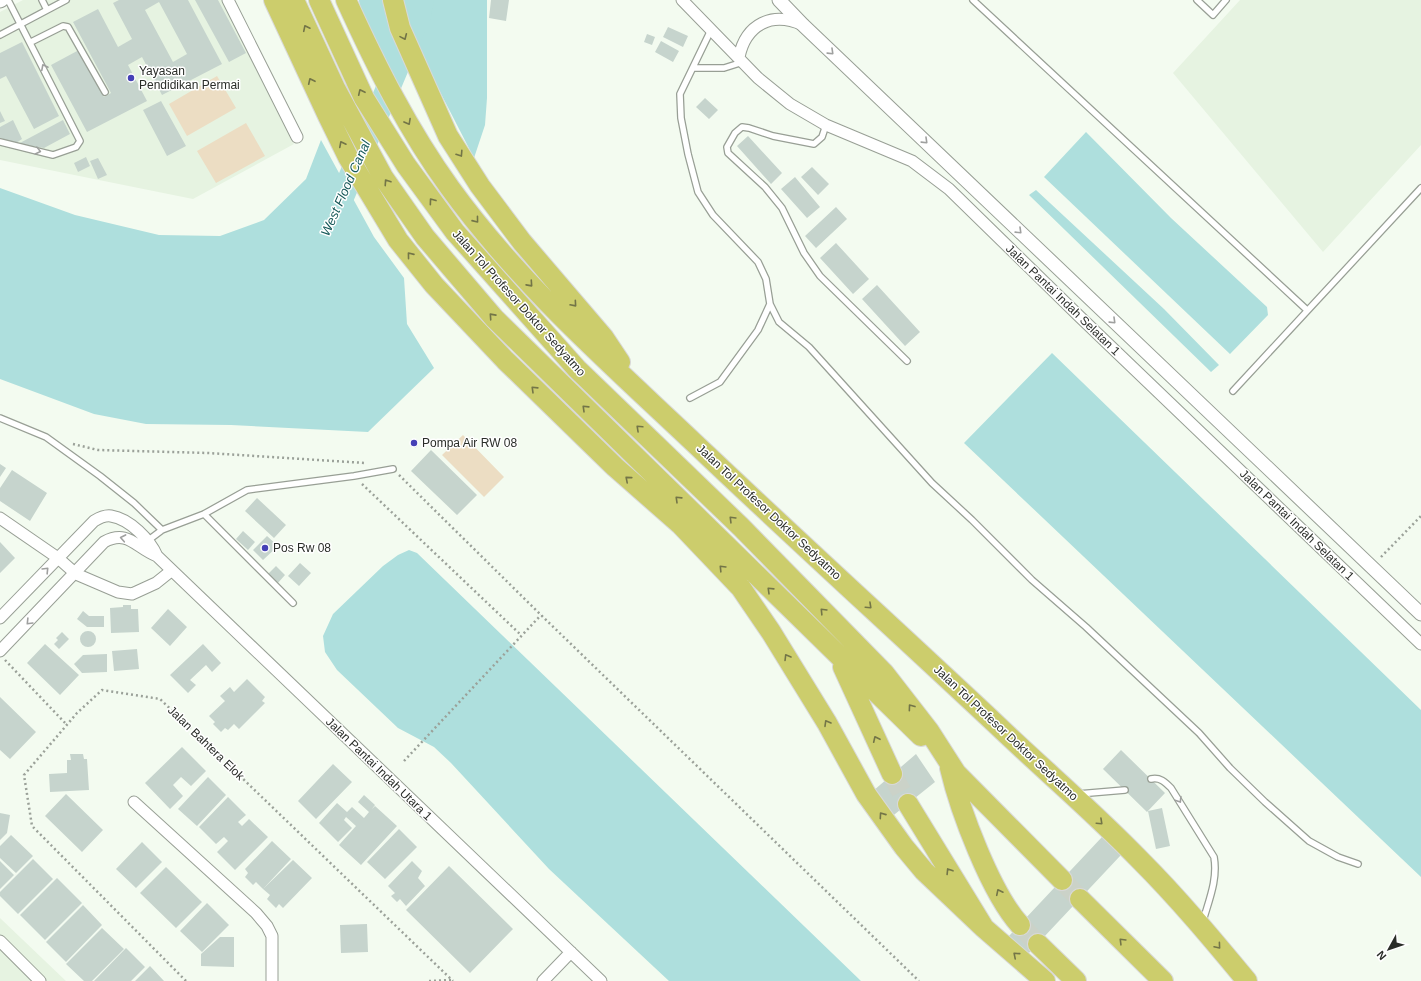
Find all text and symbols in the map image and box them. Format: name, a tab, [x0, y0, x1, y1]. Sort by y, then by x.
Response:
one-way arrow	[303, 25, 311, 32]
one-way arrow	[399, 33, 407, 41]
one-way arrow	[826, 47, 834, 54]
one-way arrow	[41, 64, 48, 72]
place label: Yayasan Pendidikan Permai	[139, 64, 240, 92]
marker: Yayasan Pendidikan Permai	[126, 73, 136, 83]
one-way arrow	[308, 78, 316, 85]
one-way arrow	[358, 89, 366, 96]
one-way arrow	[403, 118, 410, 125]
one-way arrow	[920, 136, 928, 144]
water label: West Flood Canal	[318, 137, 374, 238]
one-way arrow	[339, 141, 347, 148]
one-way arrow	[34, 146, 41, 155]
one-way arrow	[455, 150, 463, 157]
one-way arrow	[384, 179, 392, 186]
one-way arrow	[430, 198, 437, 205]
one-way arrow	[471, 216, 478, 223]
one-way arrow	[1014, 226, 1022, 234]
street label: Jalan Tol Profesor Doktor Sedyatmo	[450, 227, 589, 379]
street label: Jalan Pantai Indah Selatan 1	[1003, 242, 1123, 359]
one-way arrow	[407, 252, 414, 259]
one-way arrow	[526, 280, 533, 287]
one-way arrow	[569, 299, 576, 306]
one-way arrow	[490, 313, 497, 321]
one-way arrow	[1108, 316, 1116, 324]
one-way arrow	[531, 386, 539, 393]
one-way arrow	[582, 405, 590, 413]
one-way arrow	[636, 425, 644, 432]
place label: Pompa Air RW 08	[422, 436, 517, 450]
marker: Pompa Air RW 08	[409, 438, 419, 448]
street label: Jalan Tol Profesor Doktor Sedyatmo	[694, 441, 844, 583]
street label: Jalan Pantai Indah Selatan 1	[1237, 467, 1357, 584]
one-way arrow	[625, 476, 632, 483]
one-way arrow	[675, 496, 683, 504]
one-way arrow	[729, 516, 737, 523]
one-way arrow	[120, 535, 126, 543]
place label: Pos Rw 08	[273, 541, 331, 555]
marker: Pos Rw 08	[260, 543, 270, 553]
one-way arrow	[719, 565, 727, 573]
one-way arrow	[42, 567, 49, 575]
one-way arrow	[767, 587, 775, 595]
one-way arrow	[864, 601, 872, 609]
one-way arrow	[820, 608, 828, 616]
one-way arrow	[26, 617, 34, 625]
one-way arrow	[784, 654, 791, 661]
street label: Jalan Tol Profesor Doktor Sedyatmo	[931, 662, 1081, 804]
street label: Jalan Bahtera Elok	[165, 703, 248, 784]
one-way arrow	[908, 704, 916, 711]
street label: Jalan Pantai Indah Utara 1	[323, 715, 435, 824]
one-way arrow	[824, 720, 831, 727]
one-way arrow	[873, 735, 881, 743]
one-way arrow	[1174, 796, 1182, 803]
one-way arrow	[880, 813, 887, 820]
one-way arrow	[1095, 817, 1103, 824]
one-way arrow	[946, 868, 954, 875]
one-way arrow	[996, 889, 1004, 896]
north arrow	[1369, 929, 1409, 969]
one-way arrow	[1119, 938, 1127, 946]
one-way arrow	[1214, 942, 1221, 949]
text: N	[1374, 948, 1388, 962]
one-way arrow	[1013, 953, 1021, 960]

